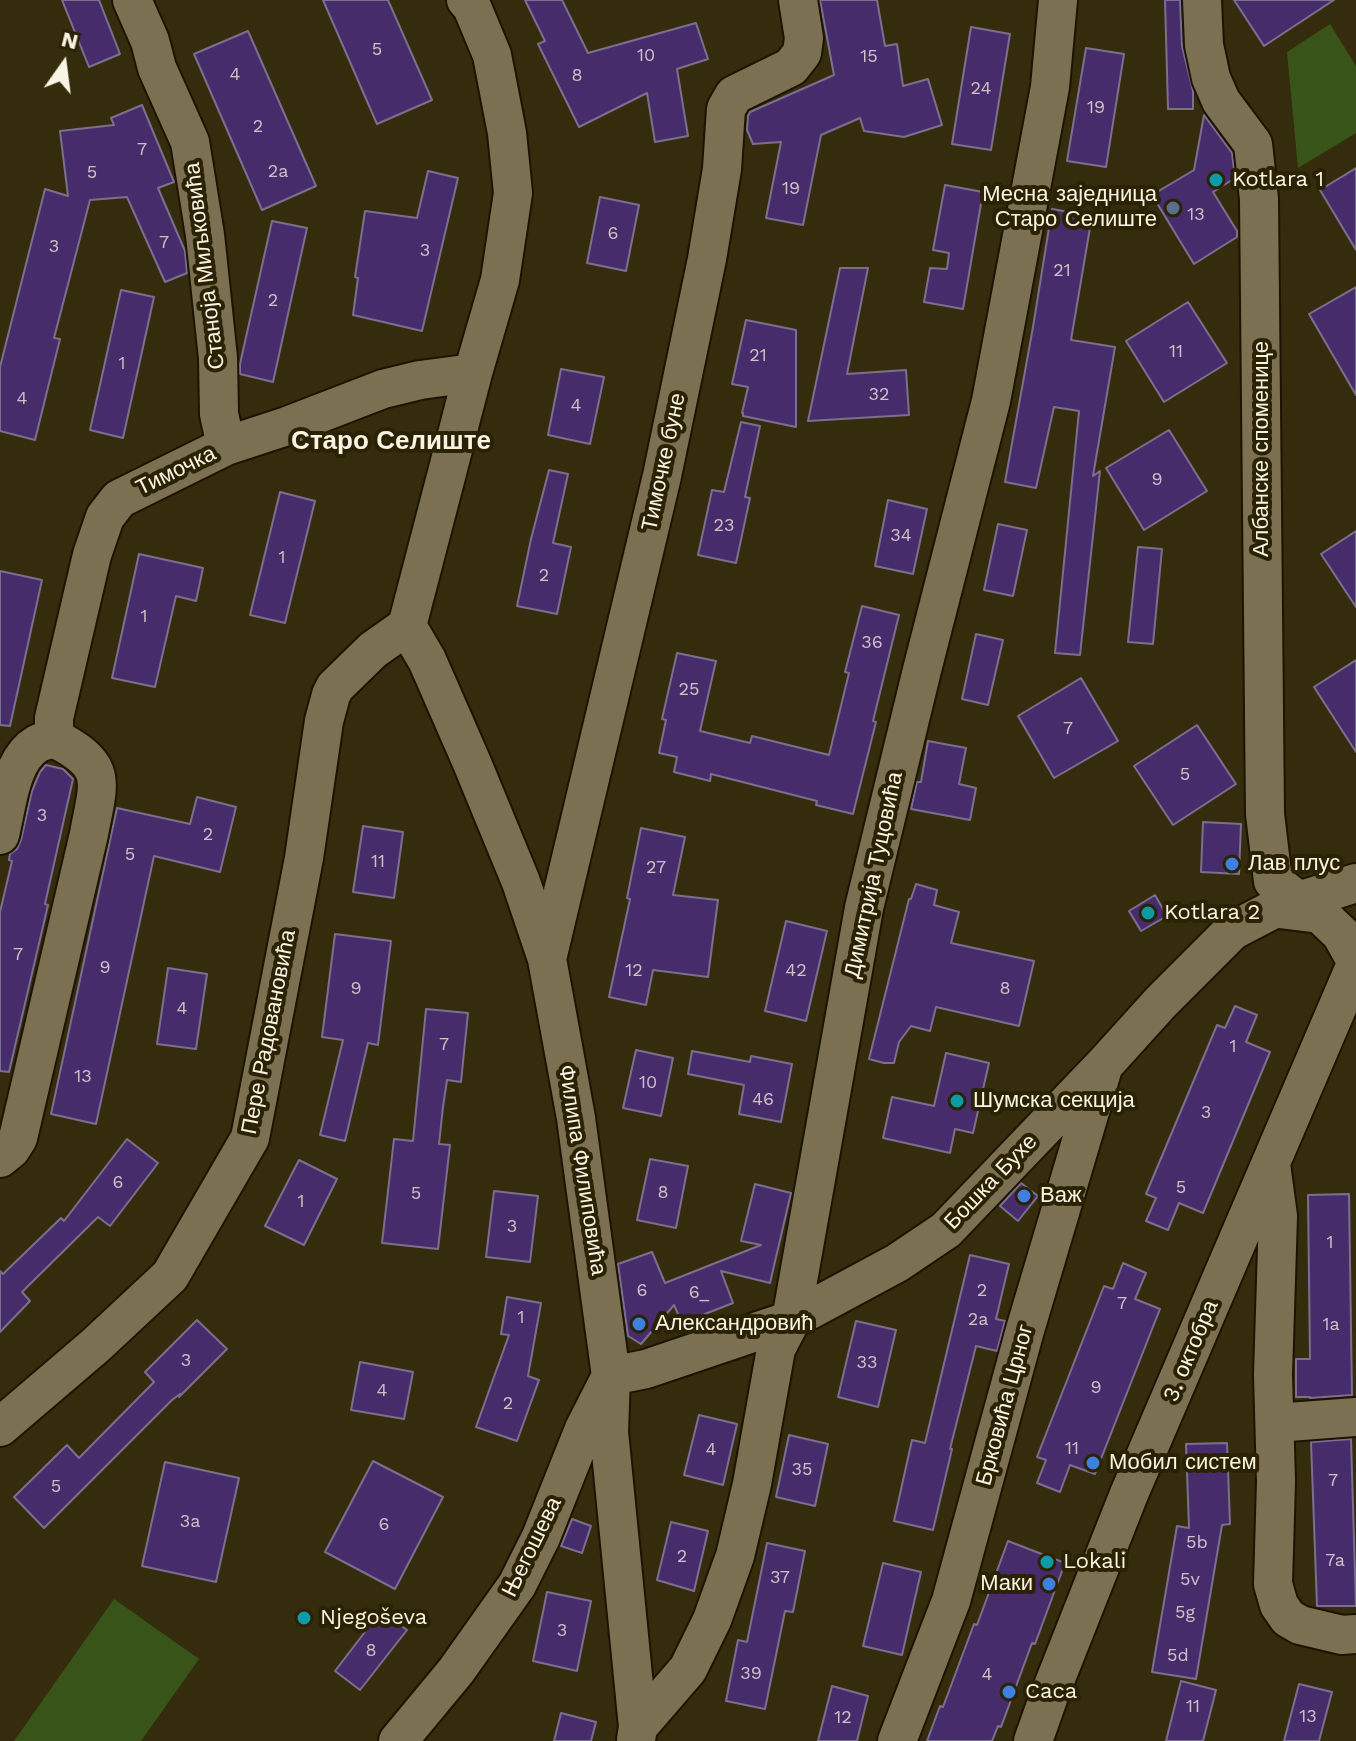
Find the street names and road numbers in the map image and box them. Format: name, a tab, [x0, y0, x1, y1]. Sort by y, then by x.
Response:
street label: Станоја Миљковића	[179, 161, 231, 371]
street label: Албанске споменице	[1249, 341, 1275, 557]
street label: Тимочке буне	[637, 391, 691, 533]
street label: Тимочка	[132, 440, 220, 502]
street label: Димитрија Туцовића	[839, 770, 909, 980]
street label: Пере Радовановића	[236, 928, 302, 1136]
street label: Филипа Филиповића	[552, 1063, 612, 1277]
street label: Бошка Бухе	[939, 1129, 1043, 1235]
street label: 3. октобра	[1158, 1296, 1224, 1406]
street label: Брковића Црног	[971, 1322, 1039, 1488]
street label: Његошева	[497, 1493, 567, 1601]

